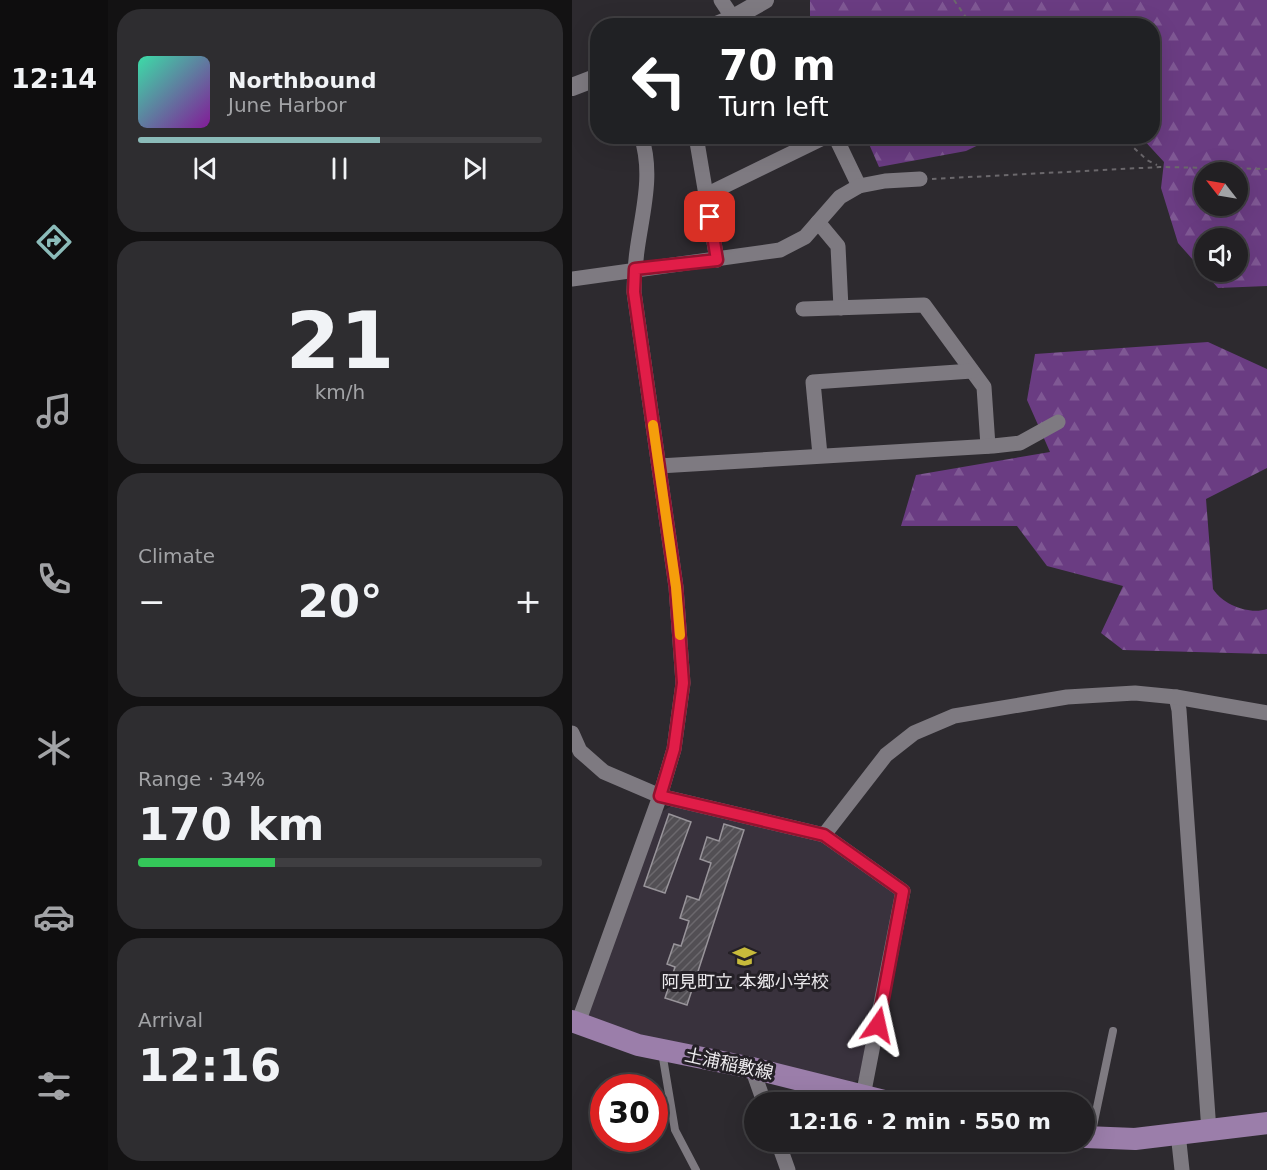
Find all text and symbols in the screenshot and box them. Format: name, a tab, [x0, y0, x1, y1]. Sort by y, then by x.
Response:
text: 70 m	[719, 41, 836, 90]
icon: left	[620, 42, 698, 120]
text: 12:14	[11, 63, 97, 94]
text: Northbound	[228, 68, 377, 93]
text: Turn left	[719, 91, 829, 122]
text: June Harbor	[228, 93, 347, 117]
icon: previous	[189, 152, 222, 185]
icon: pause	[323, 152, 356, 185]
icon: next	[458, 152, 491, 185]
north arrow	[1194, 162, 1248, 216]
map controls	[1194, 162, 1248, 282]
pin	[684, 191, 735, 242]
icon: arrive	[693, 200, 726, 233]
icon: directions	[33, 221, 75, 263]
button: sound	[1194, 228, 1248, 282]
text: 21	[286, 296, 394, 386]
text: km/h	[315, 380, 365, 404]
icon: music	[33, 390, 75, 432]
text: Climate	[138, 544, 215, 568]
icon: phone	[33, 558, 75, 600]
text: 20°	[297, 575, 383, 628]
text: −	[138, 582, 166, 621]
text: +	[514, 582, 542, 621]
icon: climate	[33, 727, 75, 769]
text: Range · 34%	[138, 767, 265, 791]
text: 170 km	[138, 798, 324, 851]
icon: car	[33, 896, 75, 938]
school or university icon: 阿見町立 本郷小学校	[732, 943, 758, 969]
place label: 阿見町立 本郷小学校	[661, 971, 829, 992]
position arrow	[846, 993, 910, 1057]
text: Arrival	[138, 1008, 203, 1032]
text: 12:16	[138, 1039, 281, 1092]
street label: 土浦稲敷線	[683, 1044, 775, 1083]
icon: filters	[33, 1065, 75, 1107]
speed limit sign: 30	[590, 1074, 668, 1152]
text: 12:16 · 2 min · 550 m	[788, 1109, 1051, 1134]

